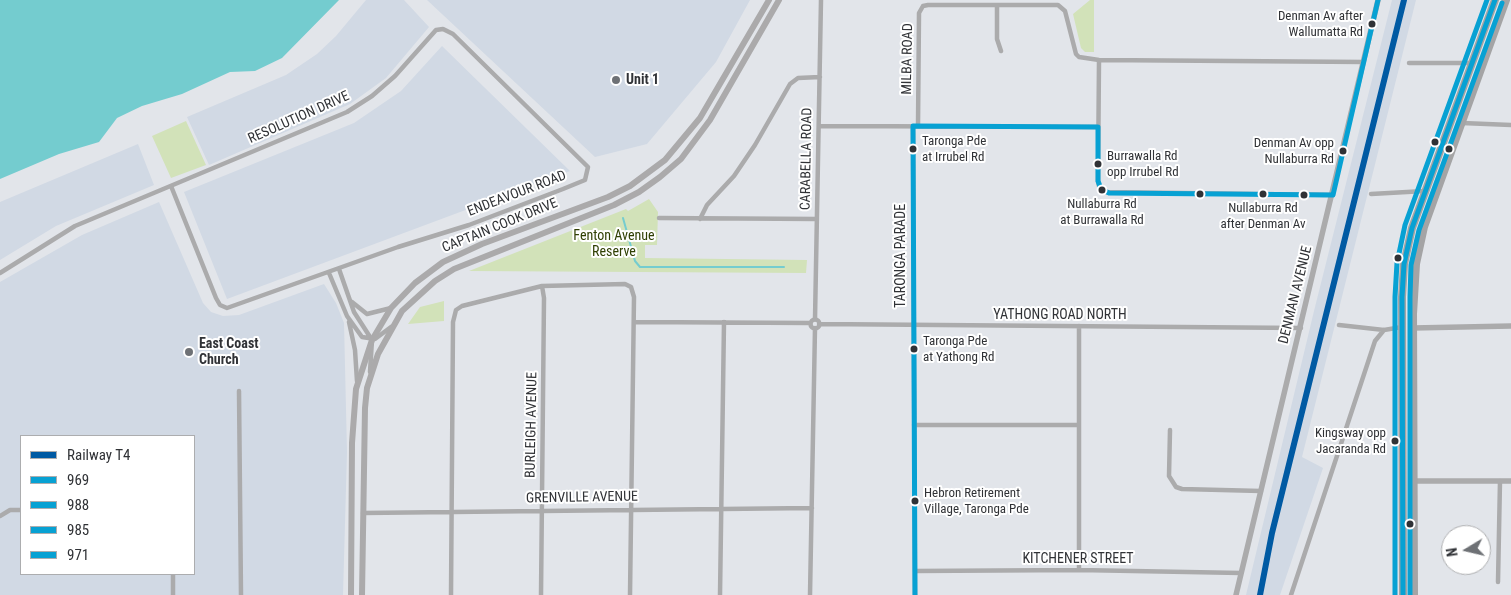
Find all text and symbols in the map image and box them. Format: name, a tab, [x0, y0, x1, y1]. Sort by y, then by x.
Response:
place label: Denman Av after Wallumatta Rd	[1278, 9, 1363, 40]
marker: Denman Av after Wallumatta Rd	[1367, 19, 1377, 29]
street label: MILBA ROAD	[899, 23, 917, 95]
place label: Unit 1	[626, 72, 659, 88]
marker: Unit 1	[610, 74, 622, 86]
street label: RESOLUTION DRIVE	[246, 88, 352, 148]
street label: CARABELLA ROAD	[798, 108, 816, 210]
place label: Taronga Pde at Irrubel Rd	[922, 134, 986, 165]
place label: Denman Av opp Nullaburra Rd	[1254, 136, 1334, 167]
unlabelled marker	[1430, 137, 1440, 147]
marker: Taronga Pde at Irrubel Rd	[908, 144, 918, 154]
unlabelled marker	[1444, 144, 1454, 154]
marker: Denman Av opp Nullaburra Rd	[1338, 146, 1348, 156]
place label: Burrawalla Rd opp Irrubel Rd	[1107, 149, 1179, 180]
marker: Burrawalla Rd opp Irrubel Rd	[1093, 159, 1103, 169]
street label: ENDEAVOUR ROAD	[465, 167, 569, 221]
marker: Nullaburra Rd at Burrawalla Rd	[1097, 185, 1107, 195]
unlabelled marker	[1195, 189, 1205, 199]
marker: Nullaburra Rd after Denman Av	[1258, 189, 1268, 199]
unlabelled marker	[1299, 190, 1309, 200]
street label: CAPTAIN COOK DRIVE	[440, 195, 560, 257]
place label: Nullaburra Rd at Burrawalla Rd	[1060, 197, 1144, 228]
place label: Nullaburra Rd after Denman Av	[1220, 201, 1306, 232]
street label: TARONGA PARADE	[893, 204, 909, 308]
park label: Fenton Avenue Reserve	[573, 228, 655, 260]
street label: DENMAN AVENUE	[1276, 244, 1316, 346]
unlabelled marker	[1393, 253, 1403, 263]
street label: YATHONG ROAD NORTH	[993, 307, 1127, 323]
place label: Taronga Pde at Yathong Rd	[923, 334, 994, 365]
place label: East Coast Church	[199, 336, 259, 368]
marker: Taronga Pde at Yathong Rd	[909, 344, 919, 354]
marker: East Coast Church	[183, 346, 195, 358]
street label: BURLEIGH AVENUE	[523, 372, 541, 478]
place label: Kingsway opp Jacaranda Rd	[1315, 426, 1386, 457]
legend	[20, 435, 195, 575]
marker: Kingsway opp Jacaranda Rd	[1390, 436, 1400, 446]
text: Railway T4	[67, 446, 130, 464]
text: 969	[67, 471, 89, 489]
place label: Hebron Retirement Village, Taronga Pde	[924, 486, 1029, 517]
street label: GRENVILLE AVENUE	[526, 489, 638, 507]
text: 988	[67, 496, 89, 514]
marker: Hebron Retirement Village, Taronga Pde	[910, 496, 920, 506]
unlabelled marker	[1405, 519, 1415, 529]
text: 985	[67, 521, 89, 539]
north arrow	[1441, 525, 1491, 575]
text: 971	[67, 546, 89, 564]
text: N	[1444, 547, 1461, 558]
street label: KITCHENER STREET	[1022, 551, 1134, 567]

